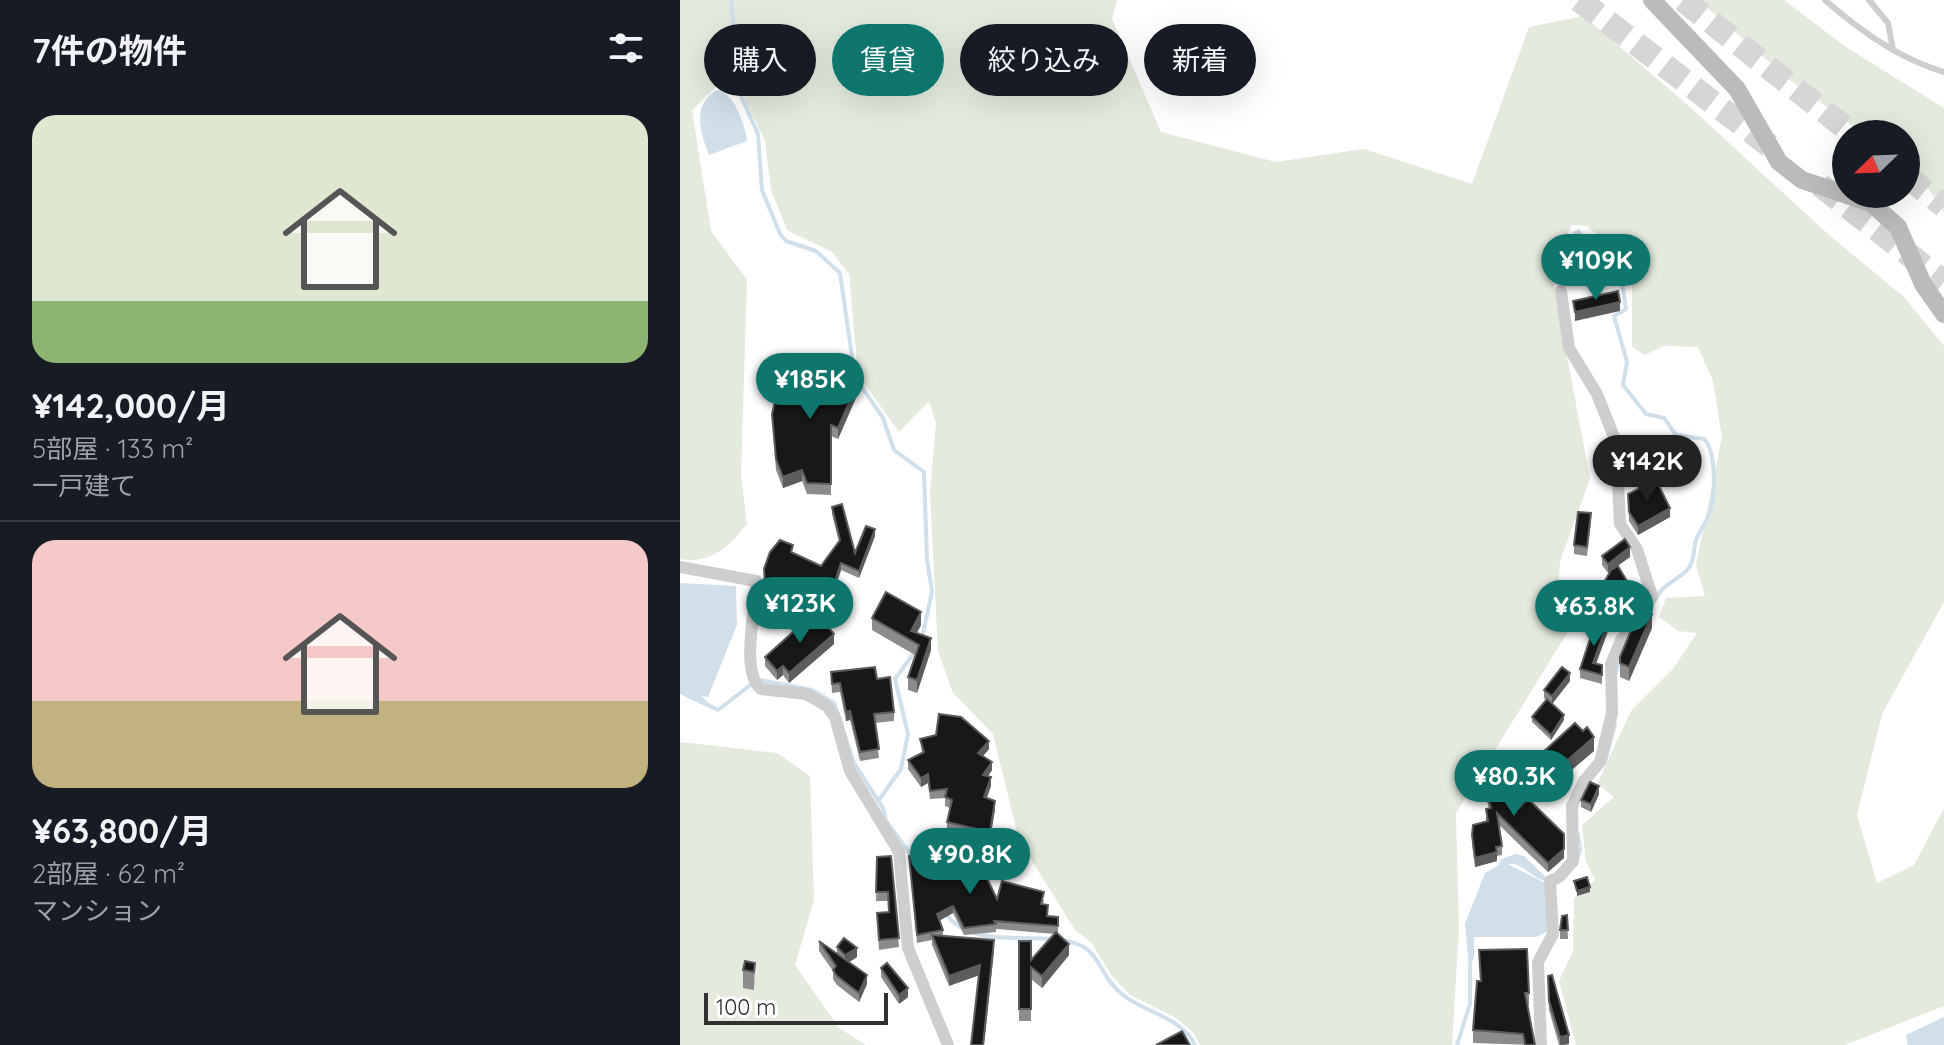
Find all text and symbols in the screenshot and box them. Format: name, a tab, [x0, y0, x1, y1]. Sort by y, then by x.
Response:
chip: 購入	[704, 24, 816, 96]
chip: 賃貸	[832, 24, 944, 96]
chip: 絞り込み	[960, 24, 1128, 96]
chip: 新着	[1144, 24, 1256, 96]
icon: filters	[604, 26, 648, 70]
text: 7件の物件	[32, 29, 187, 72]
north arrow	[1832, 120, 1920, 208]
map controls	[1832, 120, 1920, 208]
icon: home	[268, 167, 412, 311]
pin: ¥109K	[1540, 234, 1652, 302]
text: ¥109K	[1559, 243, 1633, 276]
pin: ¥185K	[754, 353, 866, 421]
text: ¥185K	[774, 362, 846, 395]
text: ¥142,000/月	[32, 384, 230, 427]
text: 5部屋 · 133 m²	[32, 432, 193, 465]
pin: ¥142K	[1591, 435, 1703, 503]
text: ¥142K	[1611, 444, 1683, 477]
text: 一戸建て	[32, 469, 136, 502]
pin: ¥123K	[744, 577, 856, 645]
pin: ¥63.8K	[1529, 580, 1659, 648]
text: ¥123K	[764, 586, 836, 619]
text: ¥63.8K	[1553, 589, 1635, 622]
icon: home	[268, 592, 412, 736]
pin: ¥80.3K	[1449, 750, 1579, 818]
text: ¥80.3K	[1472, 759, 1556, 792]
text: ¥63,800/月	[32, 809, 212, 852]
pin: ¥90.8K	[905, 828, 1035, 896]
text: ¥90.8K	[928, 837, 1012, 870]
text: 2部屋 · 62 m²	[32, 857, 185, 890]
text: マンション	[32, 894, 162, 927]
scale bar	[704, 989, 888, 1025]
text: 100 m	[716, 993, 776, 1021]

